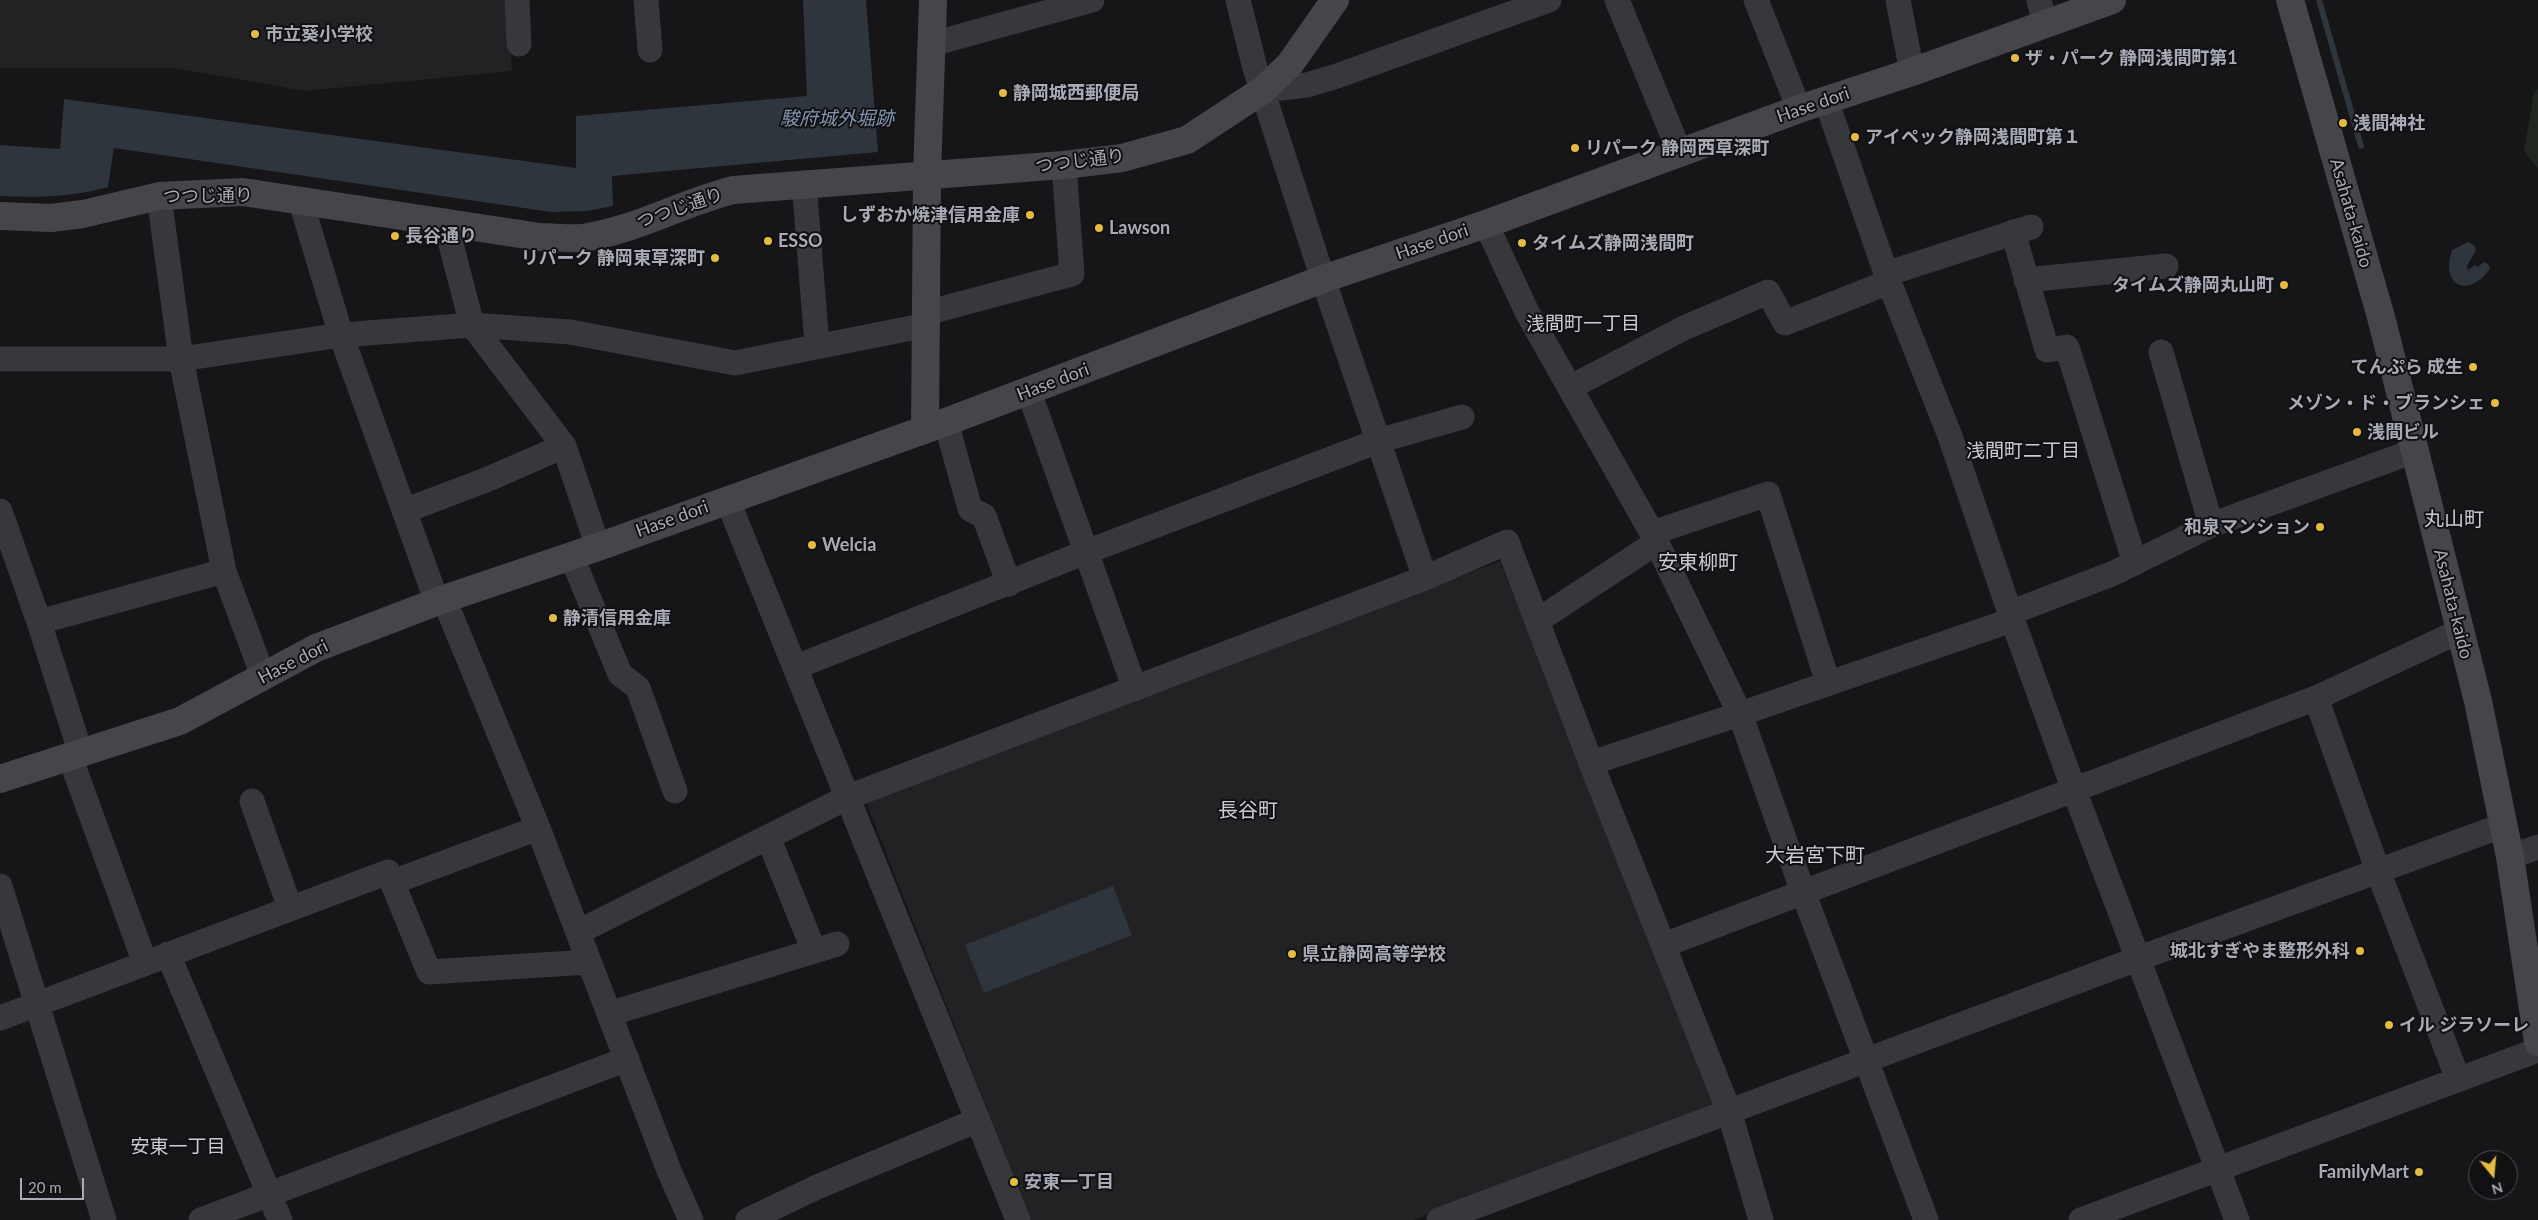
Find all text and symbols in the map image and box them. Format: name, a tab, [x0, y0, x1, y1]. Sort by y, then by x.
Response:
place label: 市立葵小学校	[265, 23, 373, 45]
marker: 市立葵小学校	[249, 28, 261, 40]
place label: ザ・パーク 静岡浅間町第1	[2025, 47, 2238, 69]
marker: ザ・パーク 静岡浅間町第1	[2009, 52, 2021, 64]
place label: 静岡城西郵便局	[1013, 82, 1139, 104]
street label: Hase dori	[1774, 83, 1852, 127]
marker: 静岡城西郵便局	[997, 87, 1009, 99]
water label: 駿府城外堀跡	[780, 108, 894, 130]
place label: 浅間神社	[2353, 112, 2425, 134]
marker: 浅間神社	[2337, 117, 2349, 129]
place label: アイペック静岡浅間町第１	[1865, 126, 2081, 148]
marker: アイペック静岡浅間町第１	[1849, 131, 1861, 143]
place label: リパーク 静岡西草深町	[1585, 137, 1769, 159]
marker: リパーク 静岡西草深町	[1569, 142, 1581, 154]
street label: つつじ通り	[1034, 145, 1126, 177]
street label: Asahata-kaido	[2325, 156, 2377, 270]
street label: つつじ通り	[634, 183, 726, 233]
street label: つつじ通り	[163, 184, 253, 208]
place label: しずおか焼津信用金庫	[840, 204, 1020, 226]
marker: しずおか焼津信用金庫	[1024, 209, 1036, 221]
place label: Lawson	[1109, 217, 1170, 239]
street label: Hase dori	[1393, 220, 1471, 264]
marker: Lawson	[1093, 222, 1105, 234]
place label: 長谷通り	[405, 225, 477, 247]
marker: 長谷通り	[389, 230, 401, 242]
place label: ESSO	[778, 230, 823, 252]
place label: タイムズ静岡浅間町	[1532, 232, 1694, 254]
marker: ESSO	[762, 235, 774, 247]
marker: タイムズ静岡浅間町	[1516, 237, 1528, 249]
place label: リパーク 静岡東草深町	[521, 247, 705, 269]
marker: リパーク 静岡東草深町	[709, 252, 721, 264]
place label: タイムズ静岡丸山町	[2112, 274, 2274, 296]
marker: タイムズ静岡丸山町	[2278, 279, 2290, 291]
district label: 浅間町一丁目	[1526, 313, 1640, 335]
place label: てんぷら 成生	[2351, 356, 2463, 378]
street label: Hase dori	[1014, 358, 1092, 406]
marker: てんぷら 成生	[2467, 361, 2479, 373]
place label: メゾン・ド・ブランシェ	[2287, 392, 2485, 414]
marker: メゾン・ド・ブランシェ	[2489, 397, 2501, 409]
place label: 浅間ビル	[2367, 421, 2439, 443]
marker: 浅間ビル	[2351, 426, 2363, 438]
district label: 浅間町二丁目	[1966, 440, 2080, 462]
street label: Hase dori	[633, 496, 711, 542]
district label: 丸山町	[2424, 508, 2484, 532]
place label: 和泉マンション	[2184, 516, 2310, 538]
marker: 和泉マンション	[2314, 521, 2326, 533]
place label: Welcia	[822, 534, 876, 556]
marker: Welcia	[806, 539, 818, 551]
street label: Asahata-kaido	[2429, 547, 2477, 661]
district label: 安東柳町	[1658, 551, 1738, 575]
place label: 静清信用金庫	[563, 607, 671, 629]
marker: 静清信用金庫	[547, 612, 559, 624]
street label: Hase dori	[254, 635, 332, 689]
district label: 長谷町	[1218, 799, 1278, 823]
district label: 大岩宮下町	[1765, 844, 1865, 868]
place label: 城北すぎやま整形外科	[2170, 940, 2350, 962]
place label: 県立静岡高等学校	[1302, 943, 1446, 965]
marker: 城北すぎやま整形外科	[2354, 945, 2366, 957]
marker: 県立静岡高等学校	[1286, 948, 1298, 960]
place label: イル ジラソーレ	[2399, 1014, 2529, 1036]
marker: イル ジラソーレ	[2383, 1019, 2395, 1031]
district label: 安東一丁目	[131, 1136, 225, 1158]
north arrow	[2468, 1150, 2518, 1200]
place label: FamilyMart	[2318, 1161, 2409, 1183]
marker: FamilyMart	[2413, 1166, 2425, 1178]
scale bar	[22, 1168, 86, 1200]
place label: 安東一丁目	[1024, 1171, 1114, 1193]
marker: 安東一丁目	[1008, 1176, 1020, 1188]
text: 20 m	[28, 1178, 62, 1196]
text: N	[2490, 1179, 2505, 1199]

